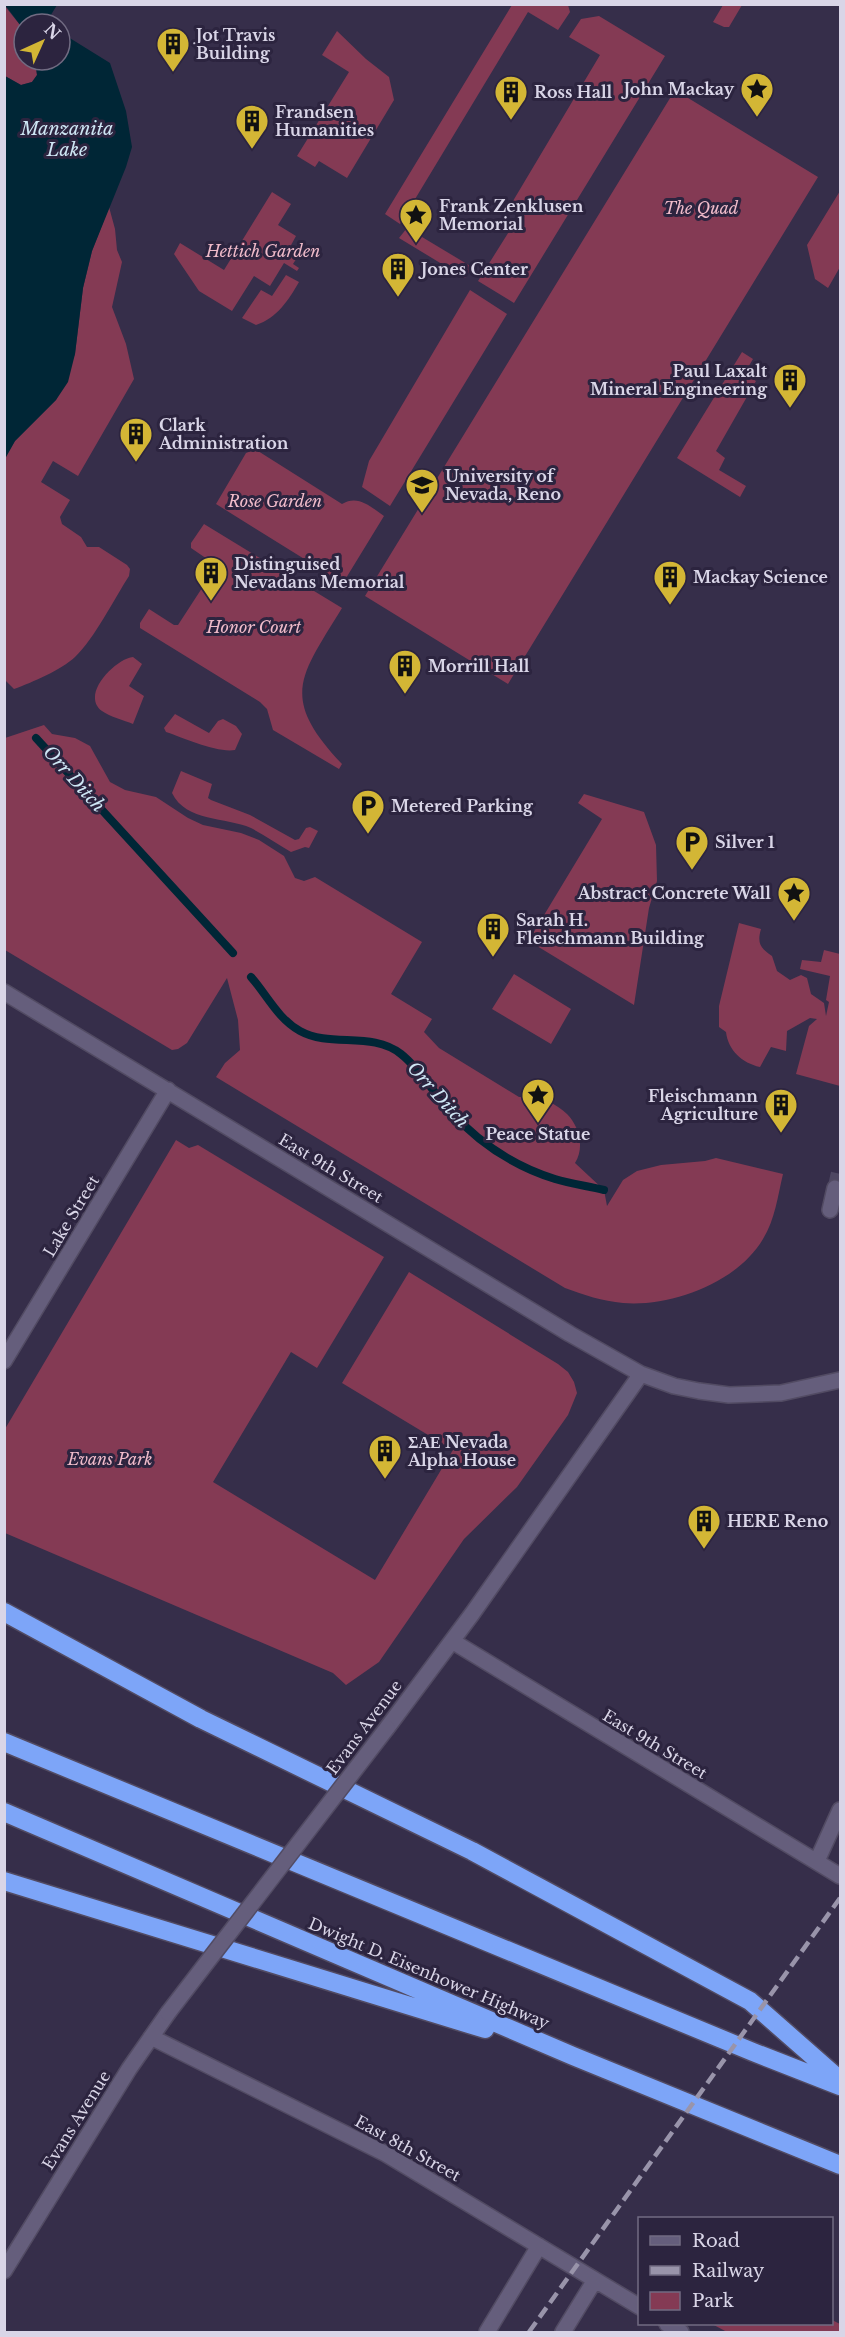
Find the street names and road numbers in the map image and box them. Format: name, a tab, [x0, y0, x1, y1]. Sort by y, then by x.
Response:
street label: East 9th Street	[275, 1129, 387, 1207]
street label: Lake Street	[39, 1172, 103, 1260]
street label: Evans Avenue	[322, 1676, 406, 1778]
street label: East 9th Street	[599, 1705, 711, 1783]
street label: Dwight D. Eisenhower Highway	[306, 1913, 553, 2033]
street label: Evans Avenue	[38, 2067, 114, 2173]
street label: East 8th Street	[352, 2111, 464, 2185]

